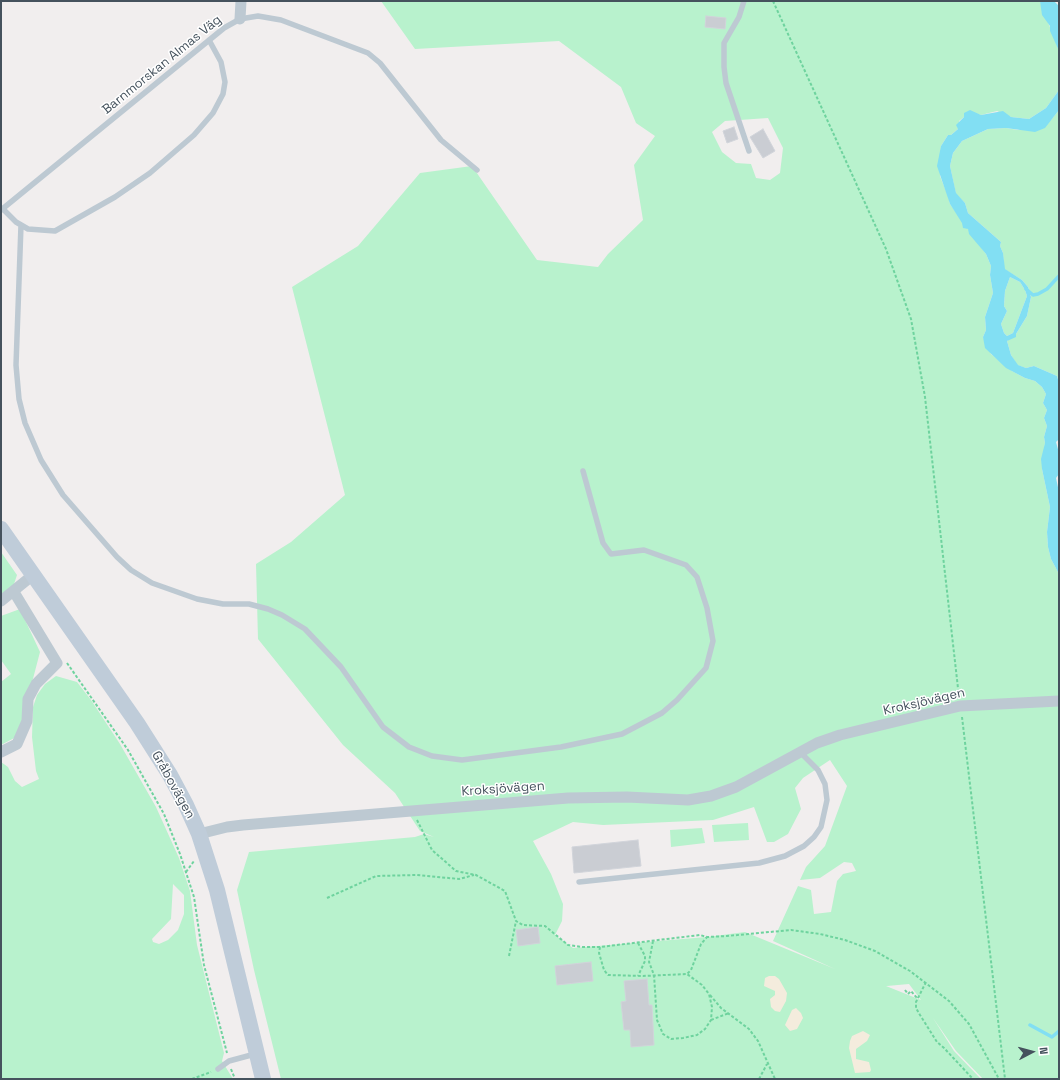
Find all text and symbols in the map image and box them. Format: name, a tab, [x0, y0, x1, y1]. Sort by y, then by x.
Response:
street label: Barnmorskan Almas Väg	[99, 12, 225, 118]
street label: Kroksjövägen	[882, 685, 966, 719]
street label: Gråbovägen	[148, 748, 198, 822]
street label: Kroksjövägen	[461, 778, 545, 800]
north arrow	[1012, 1032, 1052, 1072]
text: N	[1037, 1046, 1051, 1055]

